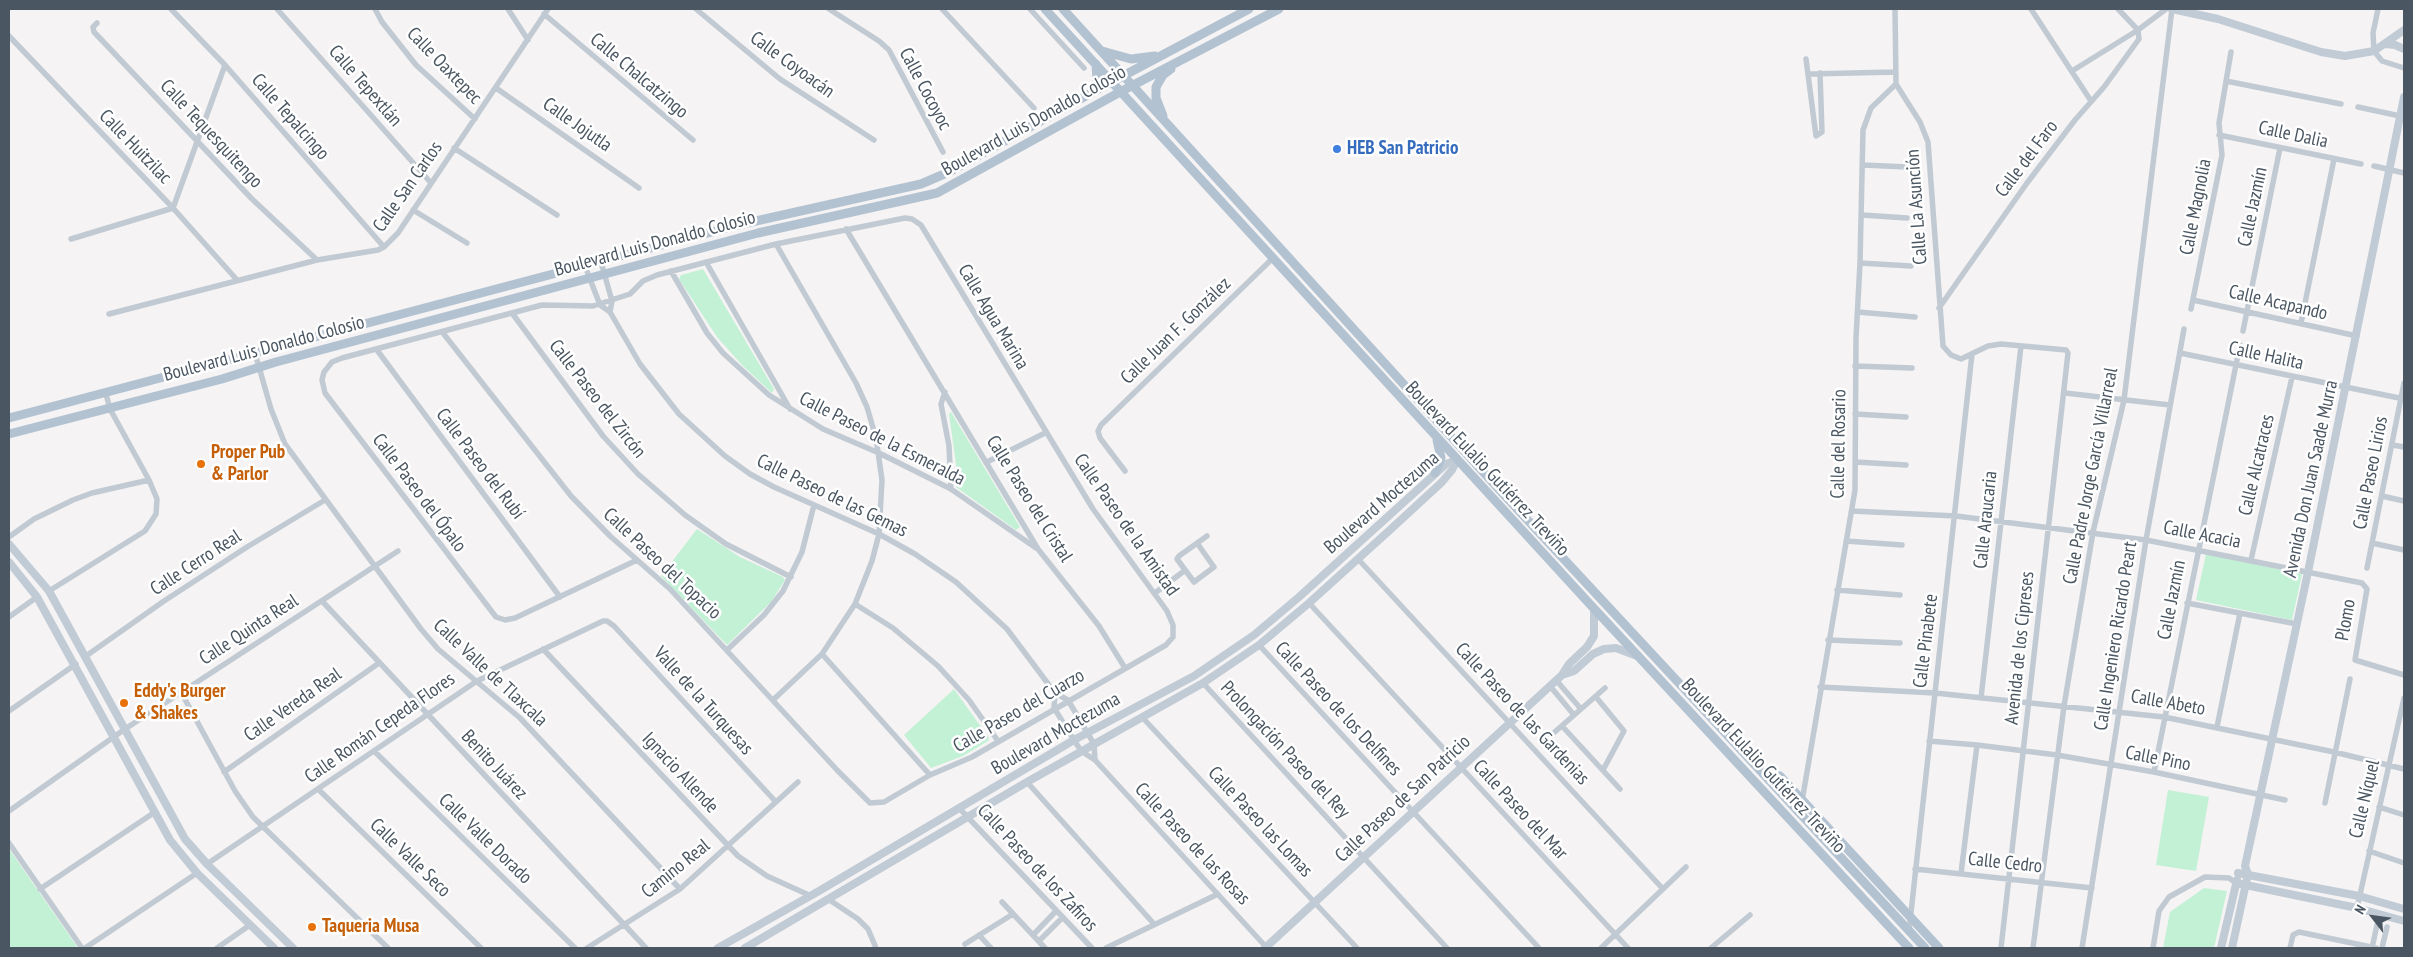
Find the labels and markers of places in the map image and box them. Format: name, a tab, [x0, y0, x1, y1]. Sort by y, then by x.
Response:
place label: HEB San Patricio	[1347, 138, 1458, 160]
marker: HEB San Patricio	[1331, 143, 1343, 155]
place label: Proper Pub & Parlor	[211, 442, 285, 486]
marker: Proper Pub & Parlor	[195, 458, 207, 470]
place label: Eddy's Burger & Shakes	[134, 681, 226, 725]
marker: Eddy's Burger & Shakes	[118, 697, 130, 709]
place label: Taqueria Musa	[322, 916, 419, 938]
marker: Taqueria Musa	[306, 921, 318, 933]

